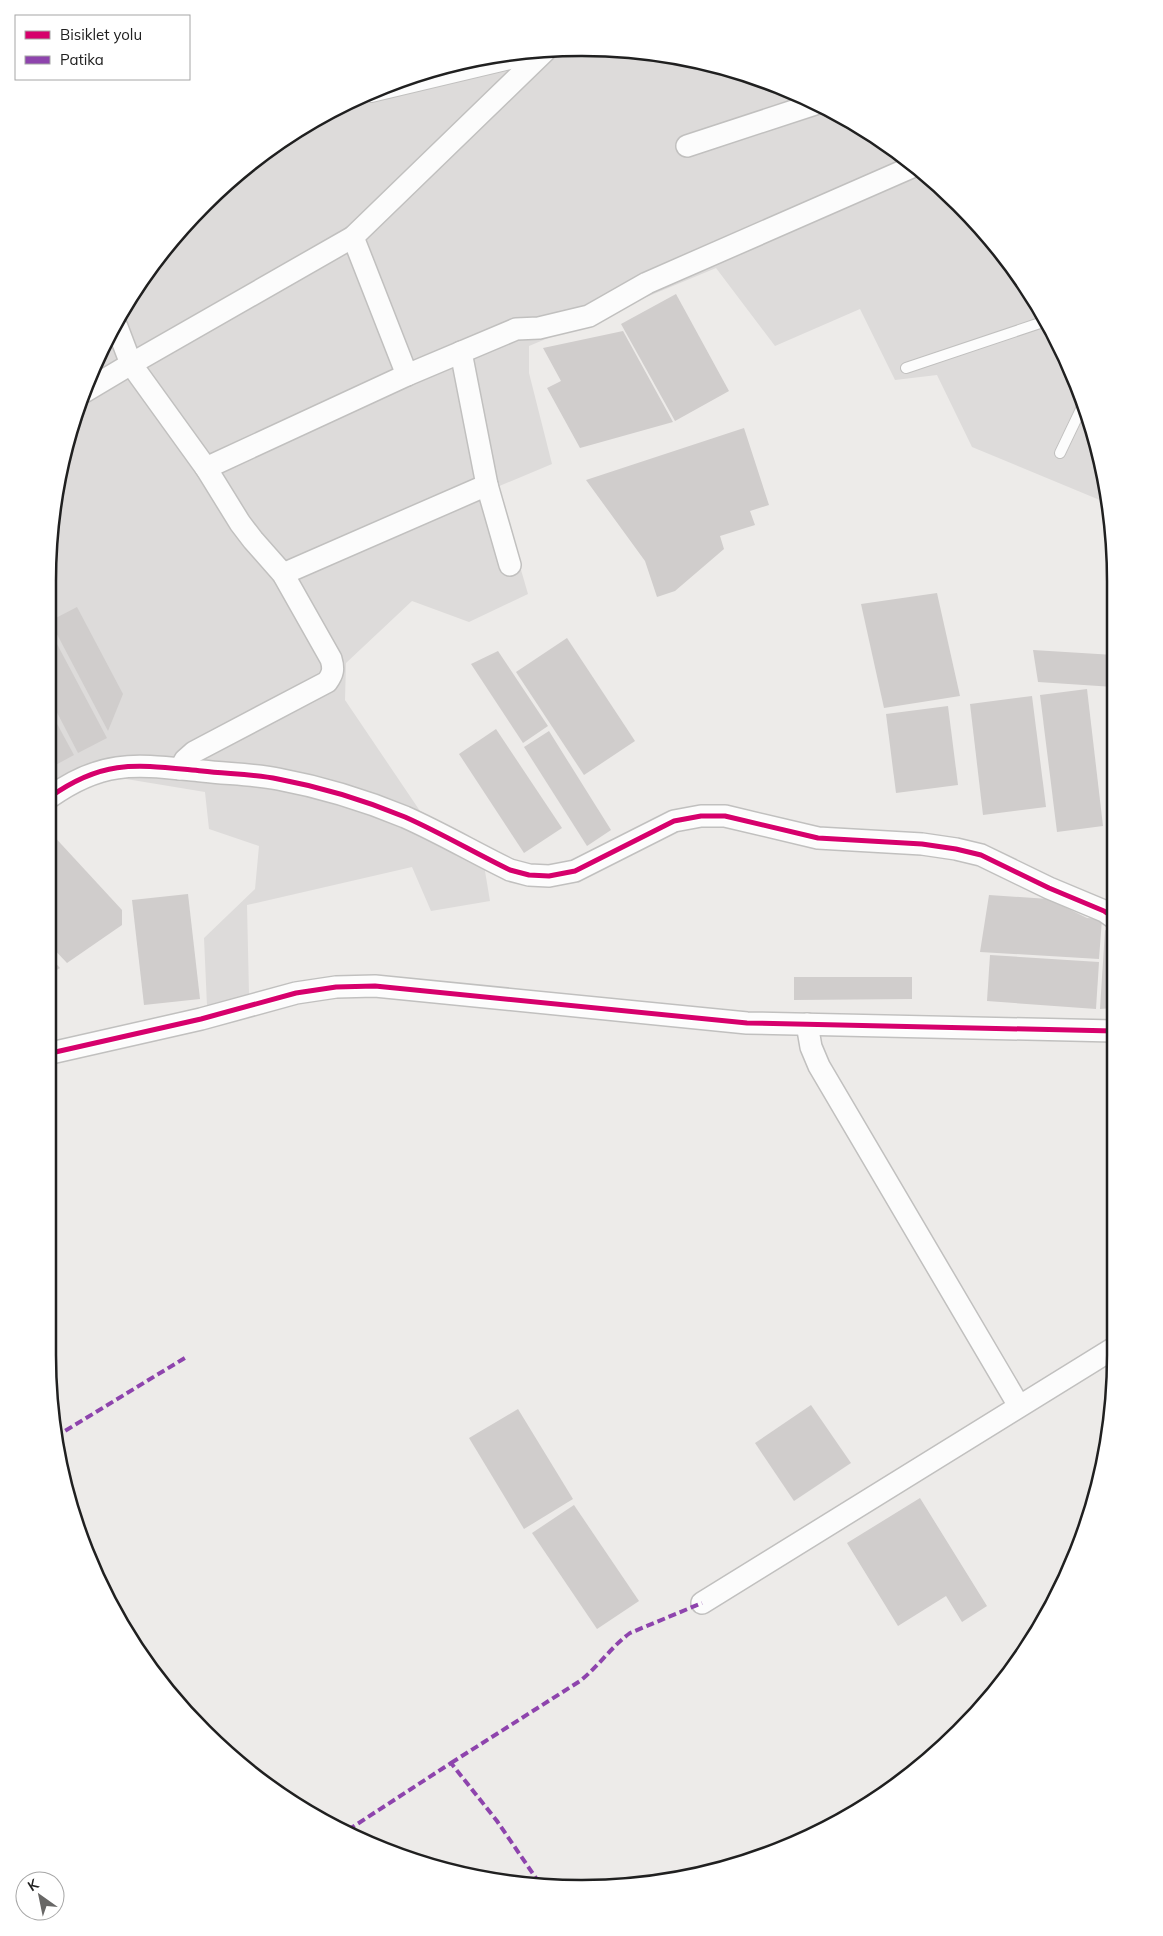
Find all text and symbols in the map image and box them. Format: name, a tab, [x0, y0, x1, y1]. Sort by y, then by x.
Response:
legend	[15, 15, 190, 80]
text: Bisiklet yolu	[60, 25, 142, 44]
text: Patika	[60, 50, 104, 69]
north arrow	[15, 1871, 65, 1921]
text: K	[24, 1875, 42, 1895]

